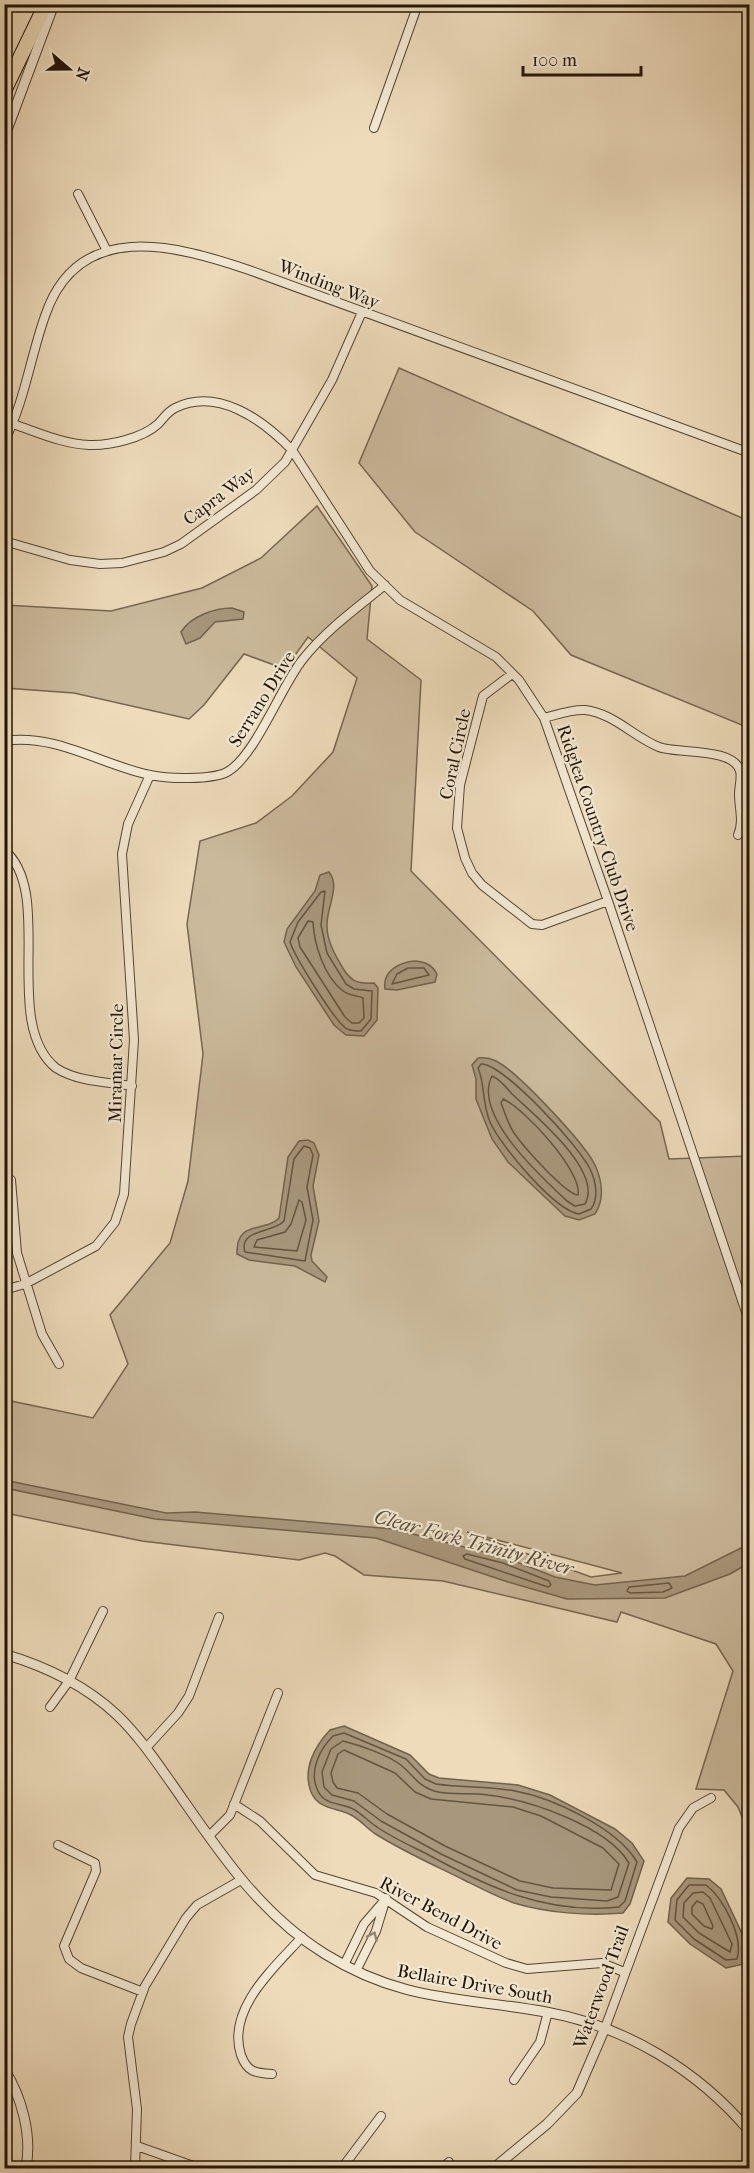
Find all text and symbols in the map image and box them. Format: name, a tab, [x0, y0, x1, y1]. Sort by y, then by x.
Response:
north arrow	[39, 39, 99, 99]
scale bar	[523, 39, 642, 77]
text: 100 m	[532, 50, 577, 71]
text: N	[71, 65, 94, 84]
street label: Winding Way	[274, 255, 384, 314]
street label: Capra Way	[179, 462, 260, 530]
street label: Serrano Drive	[225, 647, 300, 751]
street label: Coral Circle	[436, 707, 475, 802]
street label: Ridglea Country Club Drive	[552, 722, 643, 934]
street label: Miramar Circle	[105, 1003, 128, 1123]
water label: Clear Fork Trinity River	[372, 1505, 578, 1581]
street label: River Bend Drive	[376, 1872, 506, 1955]
street label: Waterwood Trail	[569, 1922, 634, 2053]
one-way arrow	[366, 1931, 378, 1942]
street label: Bellaire Drive South	[396, 1961, 554, 2008]

